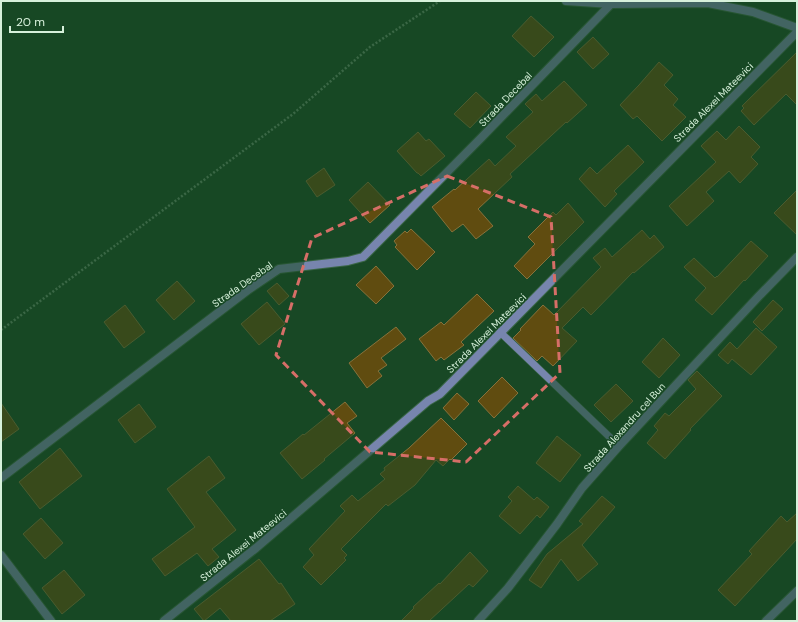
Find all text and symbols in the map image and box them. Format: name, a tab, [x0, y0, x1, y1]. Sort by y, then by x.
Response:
scale bar	[10, 8, 63, 34]
text: 20 m	[16, 14, 45, 30]
street label: Strada Alexei Mateevici	[671, 60, 756, 145]
street label: Strada Decebal	[476, 69, 535, 129]
street label: Strada Decebal	[209, 259, 275, 310]
street label: Strada Alexei Mateevici	[444, 291, 529, 376]
street label: Strada Alexandru cel Bun	[581, 380, 668, 475]
street label: Strada Alexei Mateevici	[197, 507, 289, 584]

